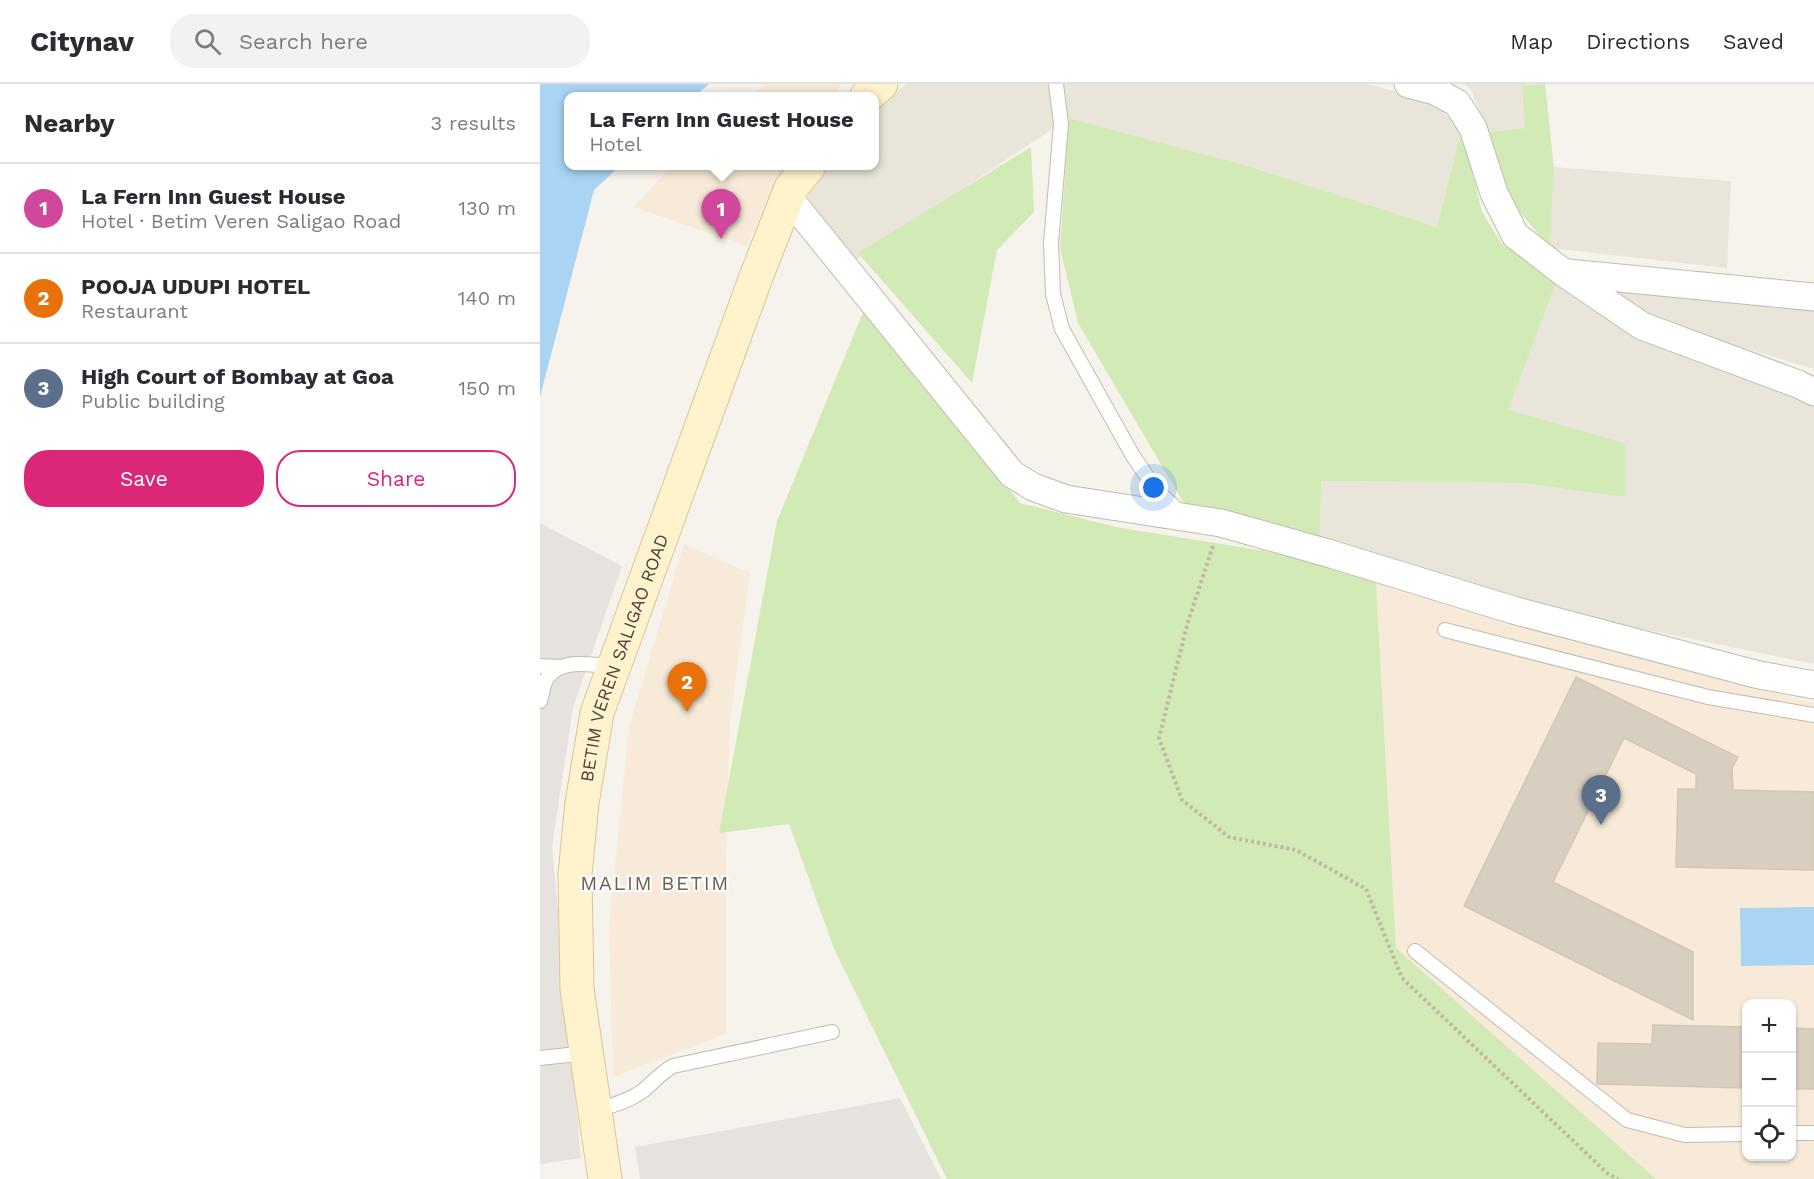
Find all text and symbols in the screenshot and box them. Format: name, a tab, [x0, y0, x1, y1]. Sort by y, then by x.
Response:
search box	[170, 14, 590, 68]
text: Citynav	[30, 25, 134, 58]
icon: search	[191, 25, 224, 58]
text: Search here	[239, 29, 368, 54]
text: Map	[1510, 29, 1553, 54]
text: Directions	[1586, 29, 1690, 54]
text: Saved	[1723, 29, 1784, 54]
popup	[564, 92, 879, 170]
text: La Fern Inn Guest House	[589, 107, 854, 132]
text: Nearby	[24, 108, 115, 138]
text: 3 results	[431, 111, 516, 135]
text: Hotel	[589, 132, 642, 156]
text: La Fern Inn Guest House	[81, 184, 345, 209]
pin: 1	[702, 190, 741, 239]
text: 1	[39, 196, 48, 220]
text: 130 m	[458, 196, 516, 220]
text: Hotel · Betim Veren Saligao Road	[81, 209, 401, 233]
text: POOJA UDUPI HOTEL	[81, 274, 310, 299]
text: 2	[38, 286, 49, 310]
text: 140 m	[458, 286, 516, 310]
text: Restaurant	[81, 299, 188, 323]
text: High Court of Bombay at Goa	[81, 364, 394, 389]
text: 3	[38, 376, 49, 400]
text: 150 m	[458, 376, 516, 400]
text: Public building	[81, 389, 225, 413]
button: Save	[24, 450, 264, 507]
button: Share	[276, 450, 516, 507]
your location	[1139, 473, 1168, 502]
street label: BETIM VEREN SALIGAO ROAD	[575, 531, 672, 783]
pin: 2	[668, 662, 706, 712]
pin: 3	[1582, 776, 1620, 825]
district label: MALIM BETIM	[580, 871, 730, 895]
map controls	[1742, 999, 1796, 1161]
button: +	[1742, 999, 1796, 1053]
button: −	[1742, 1053, 1796, 1107]
button: locate	[1742, 1107, 1796, 1161]

